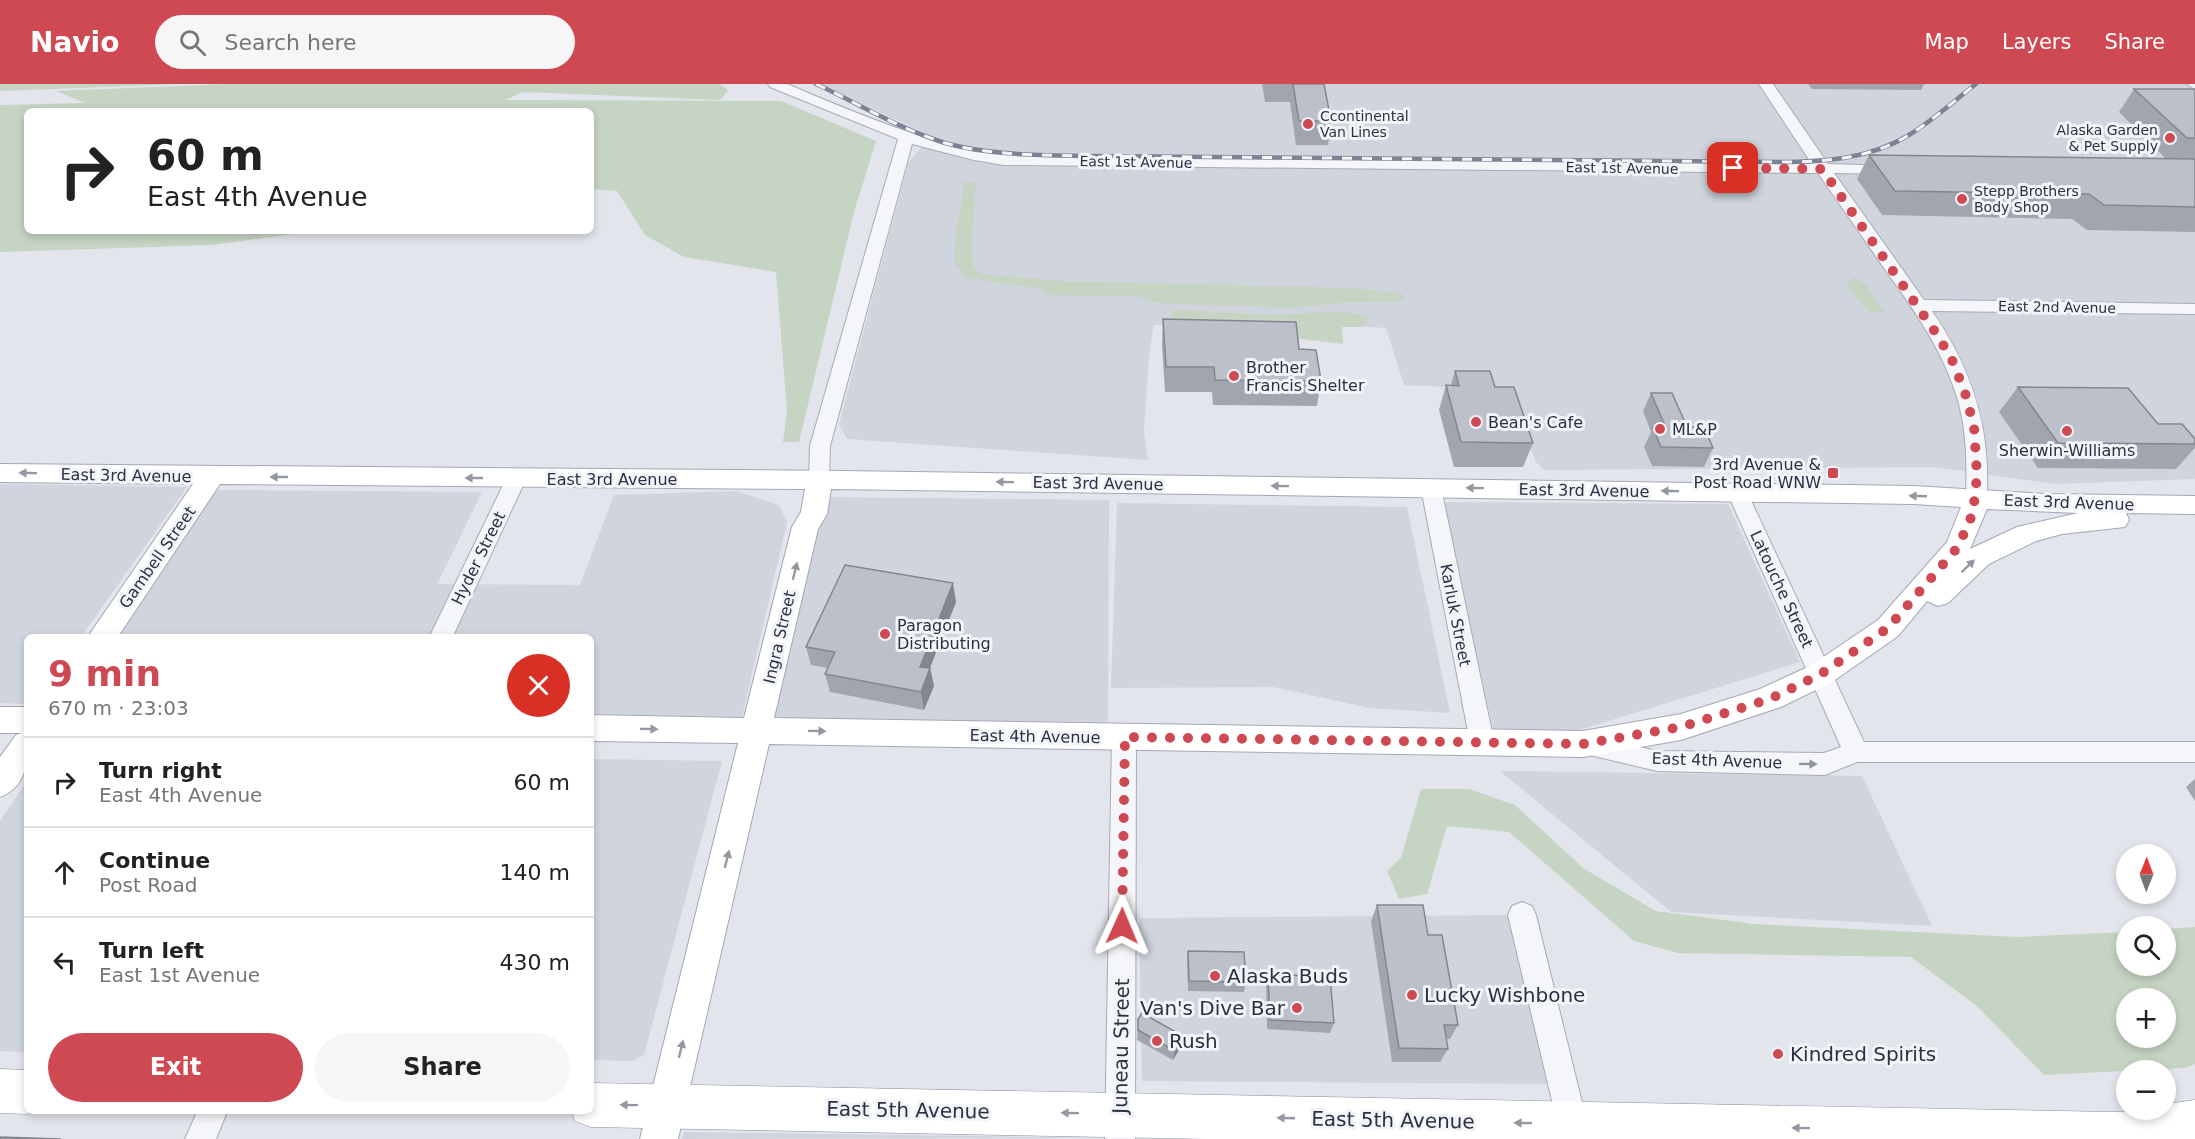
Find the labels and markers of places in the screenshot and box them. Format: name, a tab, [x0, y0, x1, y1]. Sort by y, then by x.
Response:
place label: Ccontinental Van Lines	[1320, 108, 1409, 140]
marker: Ccontinental Van Lines	[1301, 117, 1315, 131]
place label: Alaska Garden & Pet Supply	[2056, 122, 2158, 154]
marker: Alaska Garden & Pet Supply	[2163, 131, 2177, 145]
pin	[1707, 142, 1758, 193]
place label: Stepp Brothers Body Shop	[1974, 183, 2079, 215]
marker: Stepp Brothers Body Shop	[1955, 192, 1969, 206]
place label: Brother Francis Shelter	[1246, 358, 1365, 395]
marker: Brother Francis Shelter	[1227, 369, 1241, 383]
place label: Bean's Cafe	[1488, 413, 1583, 432]
marker: Bean's Cafe	[1469, 415, 1483, 429]
place label: ML&P	[1672, 420, 1717, 439]
marker: ML&P	[1653, 422, 1667, 436]
marker: Sherwin-Williams	[2060, 424, 2074, 438]
place label: Sherwin-Williams	[1999, 441, 2135, 460]
place label: 3rd Avenue & Post Road WNW	[1694, 455, 1821, 492]
marker: 3rd Avenue & Post Road WNW	[1826, 466, 1840, 480]
place label: Paragon Distributing	[897, 616, 991, 653]
marker: Paragon Distributing	[878, 627, 892, 641]
place label: Alaska Buds	[1227, 964, 1348, 988]
marker: Alaska Buds	[1208, 969, 1222, 983]
place label: Lucky Wishbone	[1424, 983, 1585, 1007]
marker: Lucky Wishbone	[1405, 988, 1419, 1002]
place label: Van's Dive Bar	[1140, 996, 1286, 1020]
marker: Van's Dive Bar	[1290, 1001, 1304, 1015]
place label: Rush	[1169, 1029, 1218, 1053]
marker: Rush	[1150, 1034, 1164, 1048]
place label: Kindred Spirits	[1790, 1042, 1936, 1066]
marker: Kindred Spirits	[1771, 1047, 1785, 1061]

